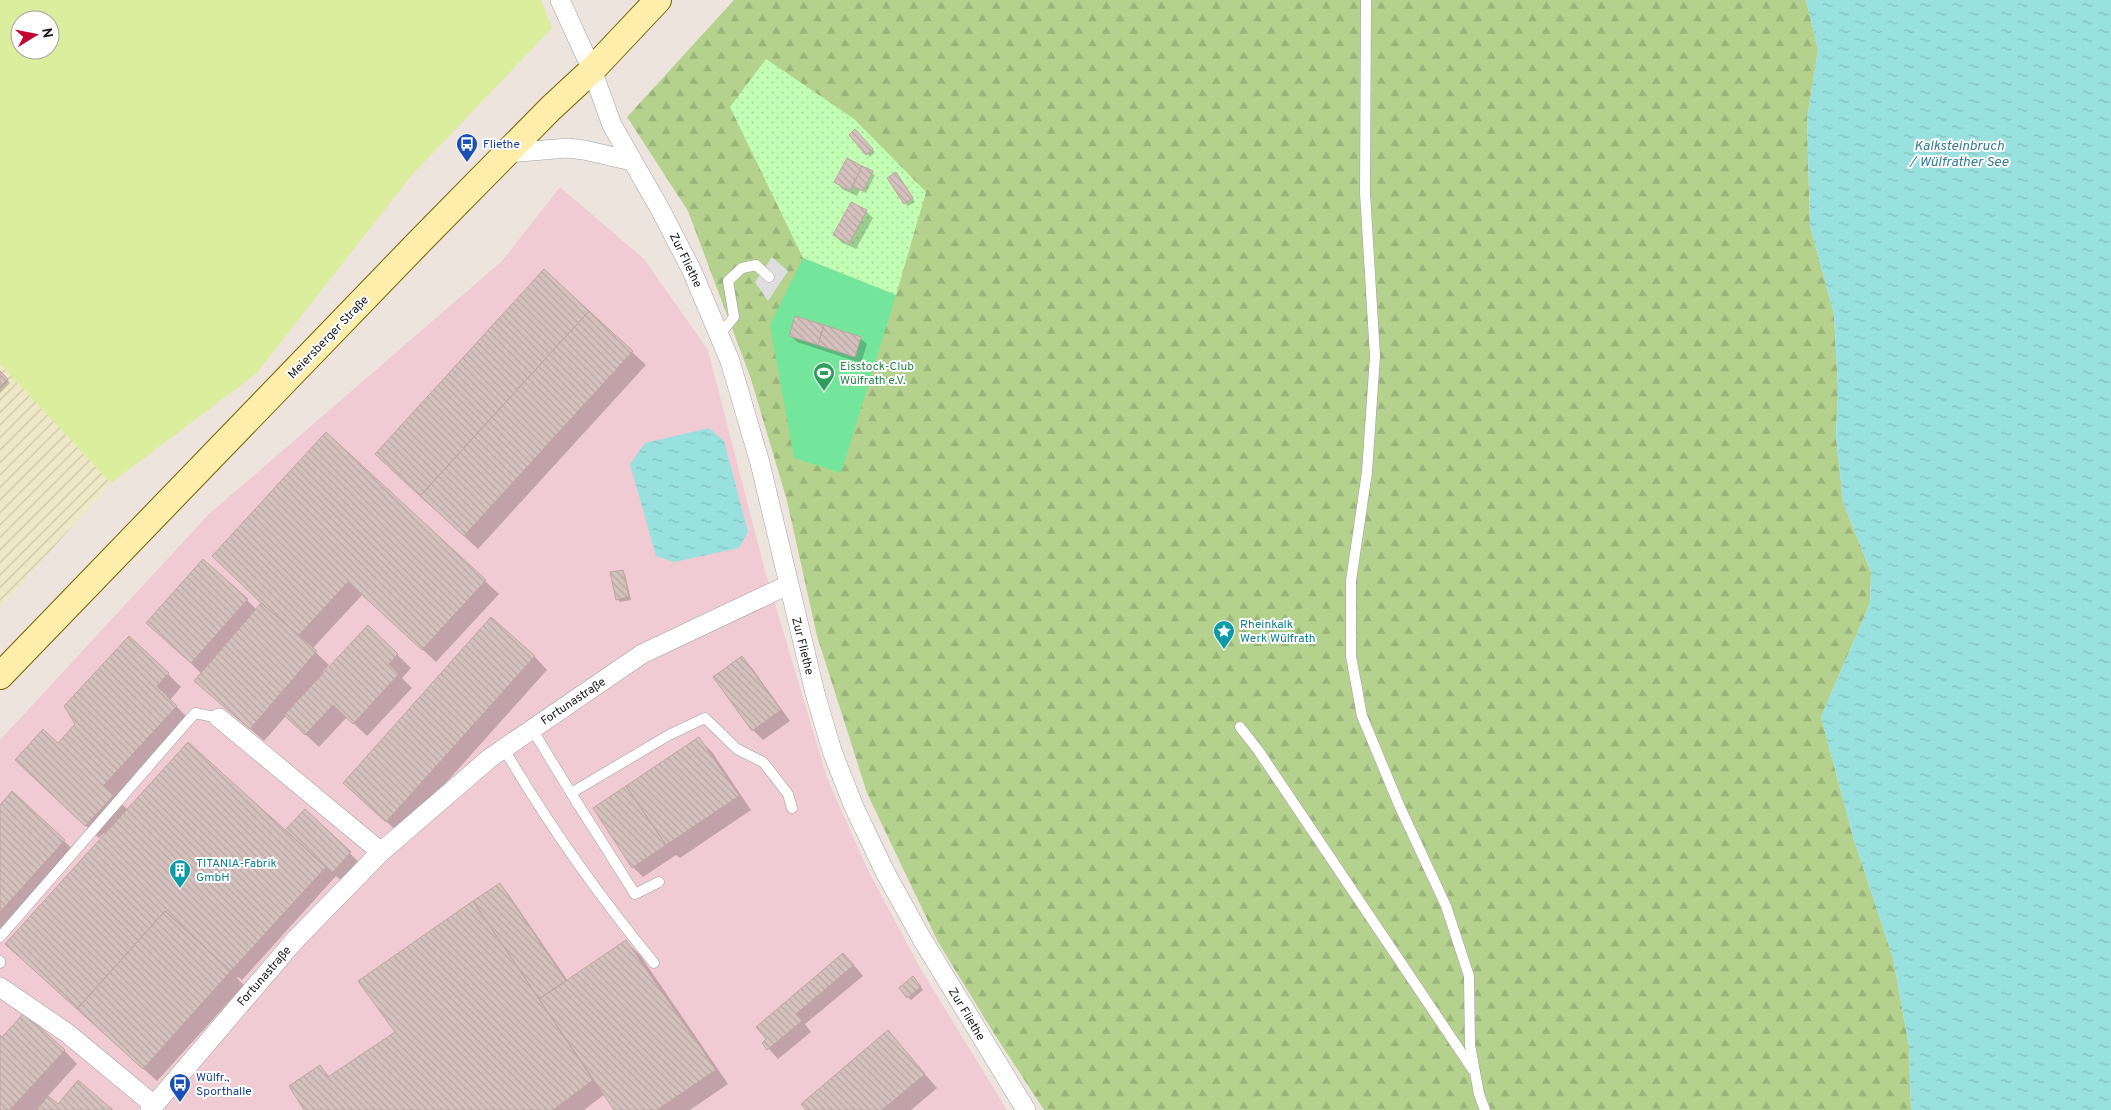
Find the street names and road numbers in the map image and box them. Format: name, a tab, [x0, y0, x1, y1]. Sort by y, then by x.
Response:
street label: Zur Fliethe	[665, 230, 705, 290]
street label: Meiersberger Straße	[285, 293, 373, 383]
street label: Zur Fliethe	[787, 616, 817, 677]
street label: Fortunastraße	[538, 674, 609, 729]
street label: Fortunastraße	[234, 943, 295, 1010]
street label: Zur Fliethe	[944, 985, 988, 1044]

